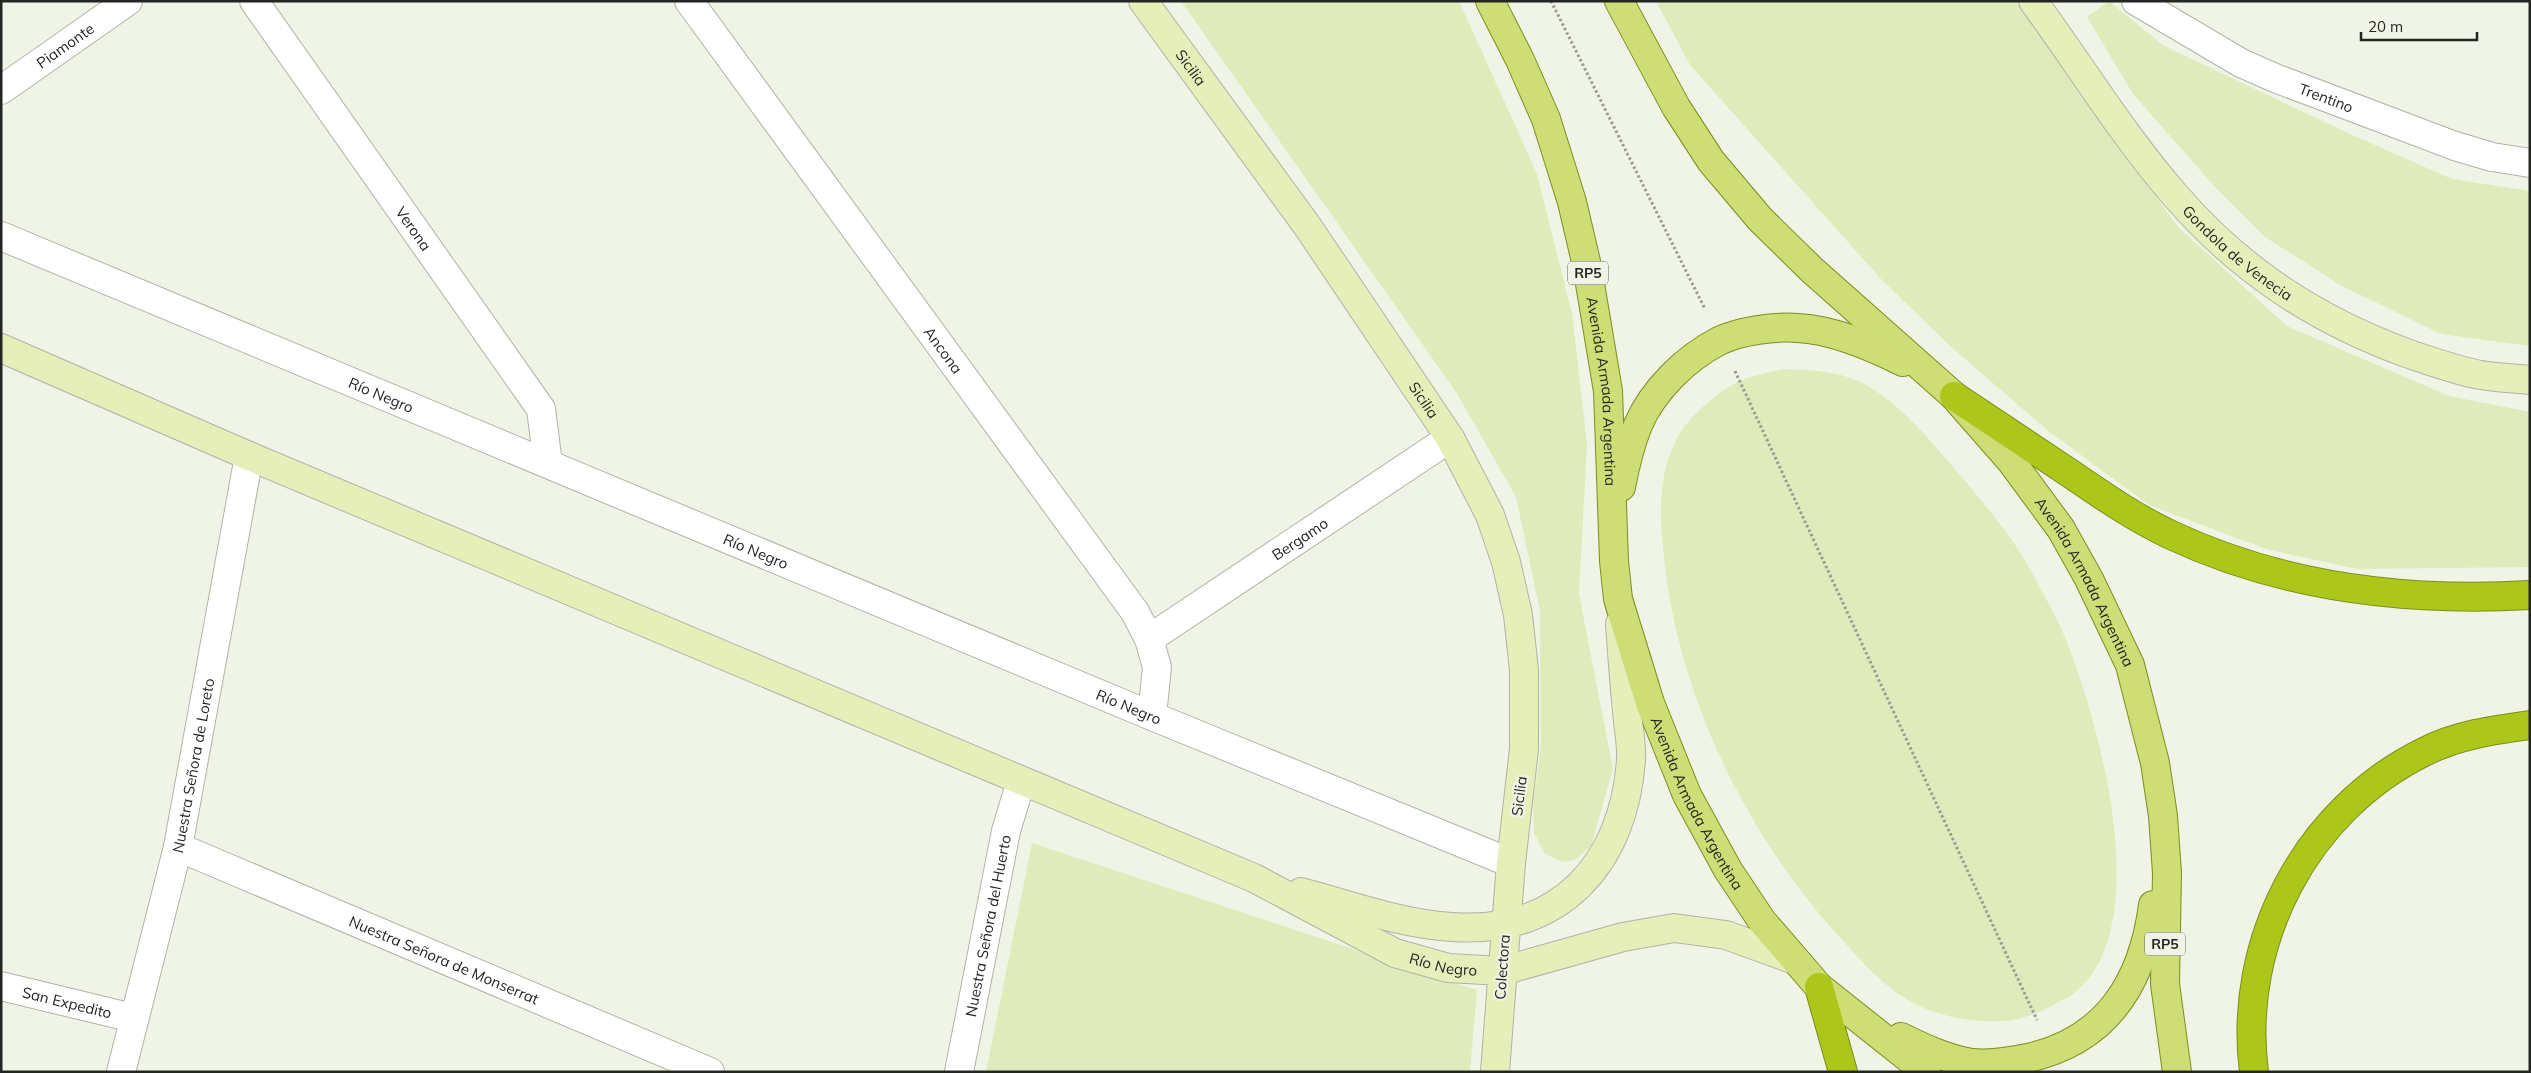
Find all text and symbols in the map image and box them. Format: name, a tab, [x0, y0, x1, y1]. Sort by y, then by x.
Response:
scale bar	[2361, 10, 2477, 42]
text: 20 m	[2368, 17, 2403, 36]
street label: Piamonte	[32, 18, 97, 72]
street label: Sicilia	[1172, 45, 1211, 89]
street label: Trentino	[2297, 79, 2356, 116]
street label: Gondola de Venecia	[2179, 201, 2296, 304]
street label: Verona	[392, 203, 436, 254]
road number: RP5	[1568, 262, 1608, 284]
street label: Avenida Armada Argentina	[1583, 295, 1621, 486]
street label: Ancona	[920, 323, 967, 377]
street label: Río Negro	[346, 373, 417, 417]
street label: Sicilia	[1405, 378, 1443, 422]
street label: Avenida Armada Argentina	[2031, 493, 2139, 670]
street label: Bergamo	[1268, 513, 1331, 564]
street label: Río Negro	[721, 529, 791, 573]
street label: Nuestra Señora de Loreto	[167, 677, 218, 855]
street label: Río Negro	[1093, 684, 1164, 728]
street label: Avenida Armada Argentina	[1647, 714, 1748, 893]
street label: Sicilia	[1507, 775, 1531, 817]
street label: Nuestra Señora del Huerto	[961, 833, 1015, 1018]
street label: Nuestra Señora de Monserrat	[346, 911, 542, 1008]
road number: RP5	[2145, 932, 2185, 956]
street label: Colectora	[1490, 934, 1514, 1000]
street label: Río Negro	[1407, 948, 1478, 979]
street label: San Expedito	[20, 982, 114, 1022]

